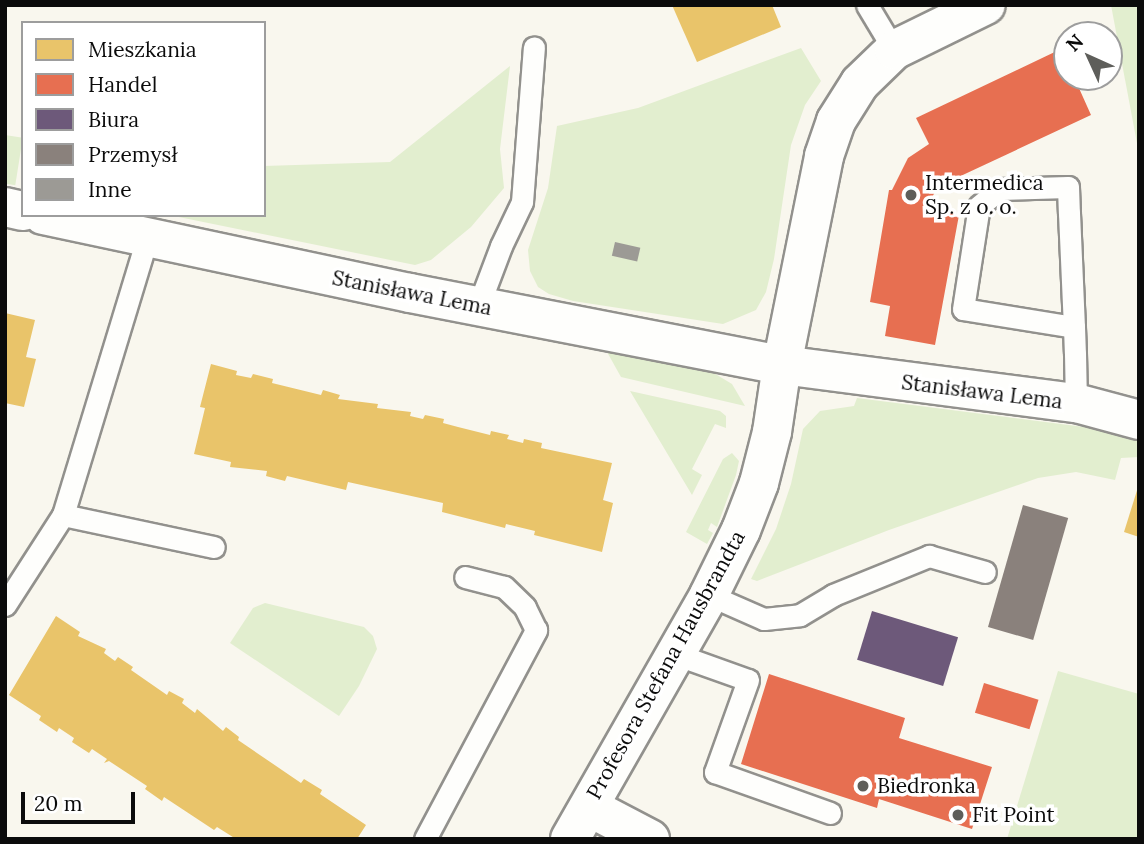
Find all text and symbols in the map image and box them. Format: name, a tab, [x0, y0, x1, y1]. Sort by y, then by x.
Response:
legend	[21, 21, 266, 217]
north arrow	[1053, 21, 1123, 91]
text: N	[1061, 29, 1088, 56]
text: Mieszkania	[88, 36, 197, 63]
text: Handel	[88, 71, 157, 98]
text: Biura	[88, 106, 139, 133]
text: Przemysł	[88, 141, 178, 168]
place label: Intermedica Sp. z o. o.	[925, 170, 1044, 220]
text: Inne	[88, 176, 132, 203]
marker: Intermedica Sp. z o. o.	[903, 187, 919, 203]
street label: Stanisława Lema	[330, 265, 494, 321]
street label: Stanisława Lema	[900, 370, 1064, 414]
street label: Profesora Stefana Hausbrandta	[581, 526, 751, 804]
place label: Biedronka	[877, 773, 976, 799]
scale bar	[24, 778, 138, 822]
marker: Biedronka	[855, 778, 871, 794]
text: 20 m	[34, 790, 83, 817]
place label: Fit Point	[972, 802, 1055, 828]
marker: Fit Point	[950, 807, 966, 823]

